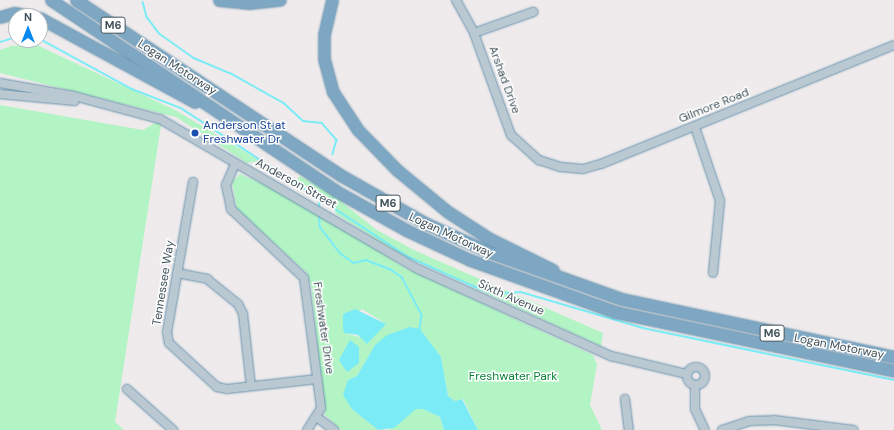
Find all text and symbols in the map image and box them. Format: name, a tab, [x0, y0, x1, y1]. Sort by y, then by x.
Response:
north arrow	[8, 8, 48, 48]
text: N	[24, 10, 32, 24]
road number: M6	[100, 16, 126, 34]
street label: Logan Motorway	[135, 37, 219, 99]
street label: Arshad Drive	[485, 44, 523, 116]
street label: Gilmore Road	[677, 85, 751, 127]
place label: Anderson St at Freshwater Dr	[203, 119, 286, 147]
marker: Anderson St at Freshwater Dr	[190, 128, 200, 138]
street label: Anderson Street	[253, 156, 339, 212]
road number: M6	[375, 194, 401, 212]
street label: Logan Motorway	[407, 210, 495, 262]
street label: Tennessee Way	[150, 239, 178, 327]
street label: Sixth Avenue	[475, 277, 547, 319]
street label: Freshwater Drive	[309, 281, 337, 375]
road number: M6	[759, 324, 785, 342]
street label: Logan Motorway	[793, 331, 885, 363]
park label: Freshwater Park	[469, 370, 557, 384]

